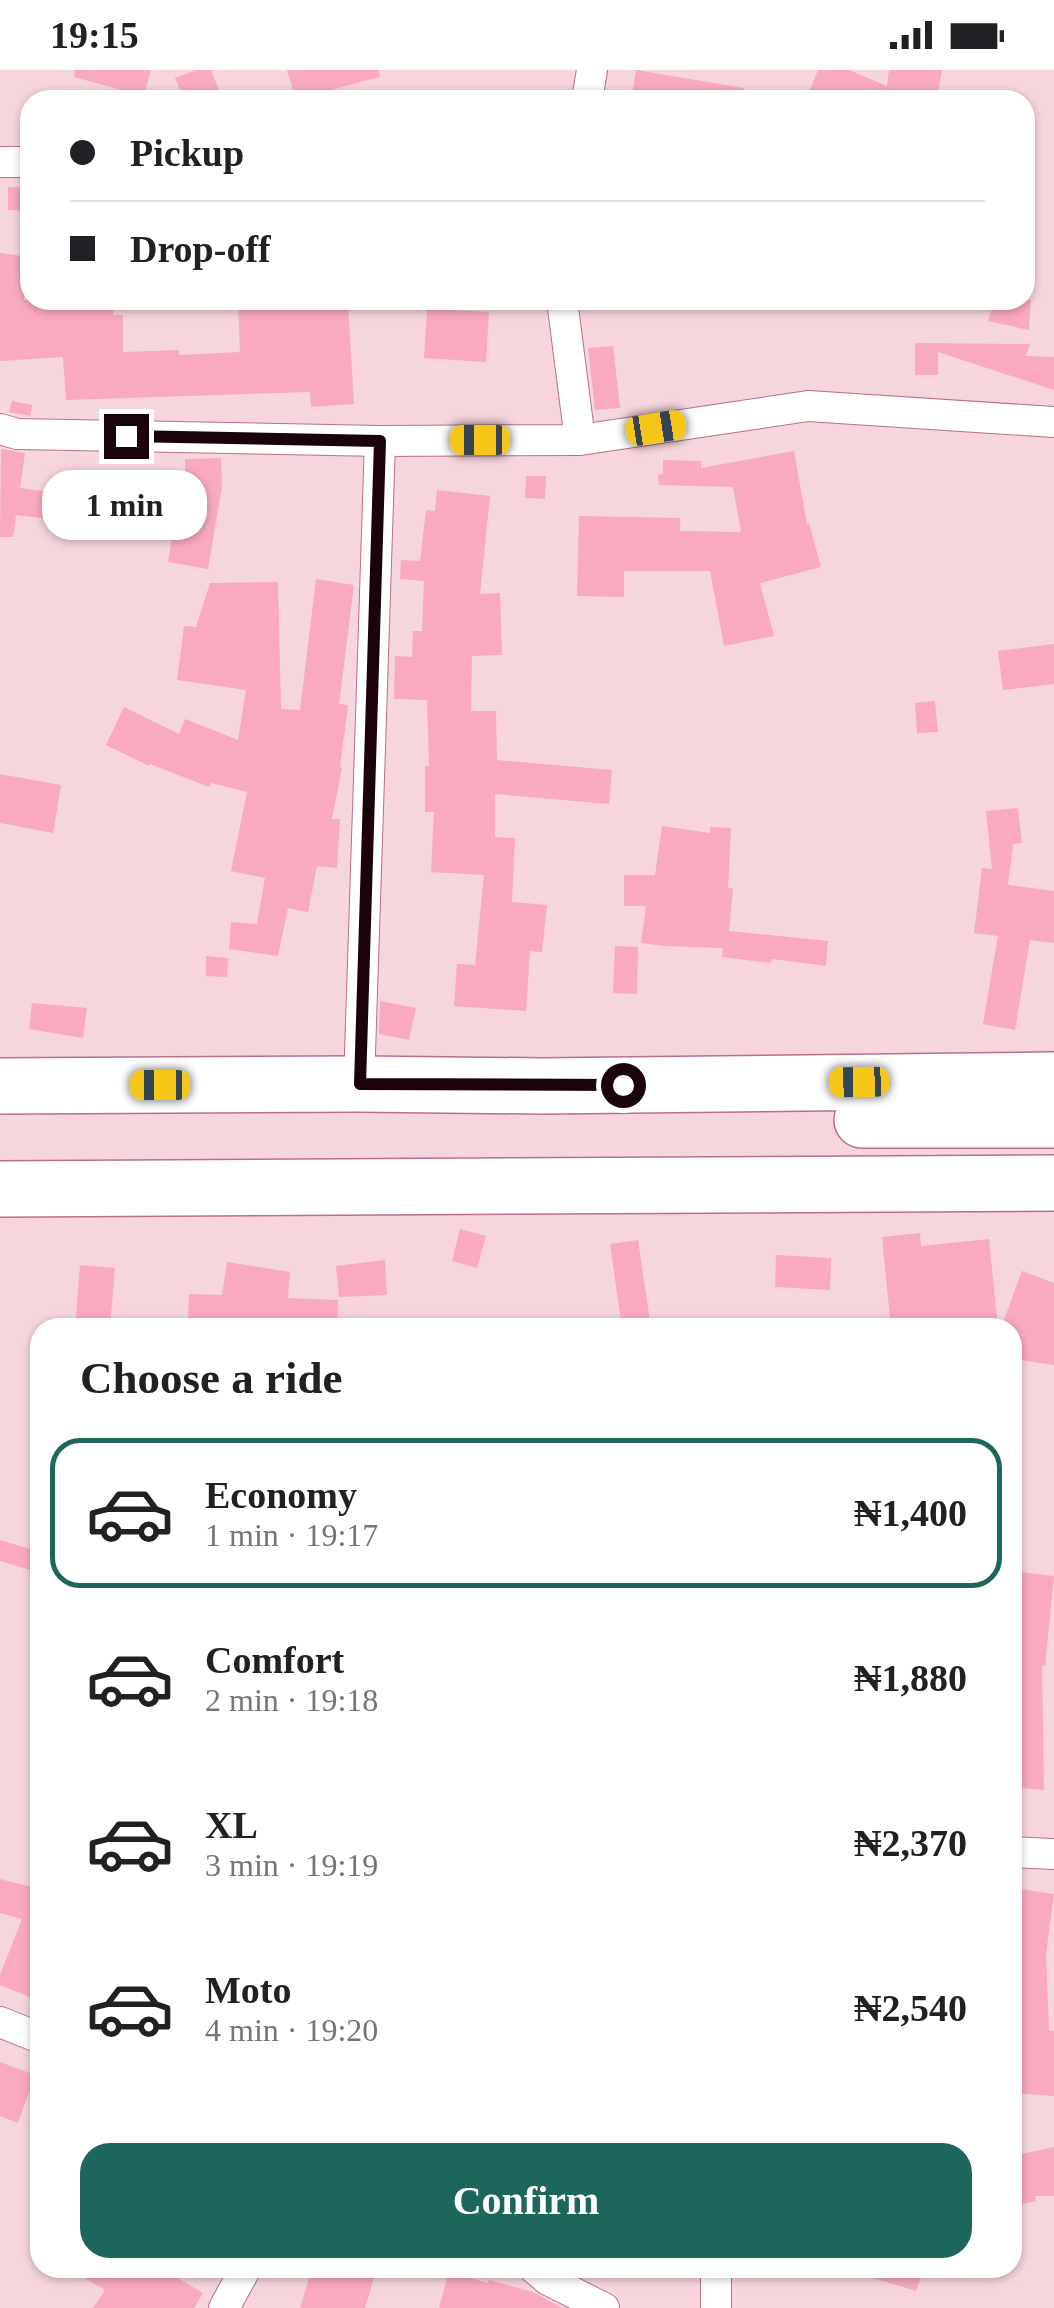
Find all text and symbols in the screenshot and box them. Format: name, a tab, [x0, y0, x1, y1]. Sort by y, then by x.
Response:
text: 19:15	[50, 14, 139, 56]
text: Pickup	[130, 132, 244, 174]
text: Drop-off	[130, 228, 271, 270]
car	[624, 408, 688, 448]
route end	[104, 414, 149, 459]
car	[450, 425, 510, 455]
callout: 1 min	[44, 471, 208, 541]
text: 1 min	[86, 487, 163, 523]
route start	[601, 1063, 646, 1108]
car	[829, 1066, 889, 1098]
car	[130, 1070, 190, 1100]
text: Choose a ride	[80, 1353, 343, 1403]
icon: car	[85, 1468, 175, 1558]
text: Economy	[205, 1474, 357, 1516]
text: ₦1,400	[854, 1492, 967, 1534]
text: 1 min · 19:17	[205, 1517, 378, 1553]
icon: car	[85, 1633, 175, 1723]
text: Comfort	[205, 1639, 344, 1681]
text: ₦1,880	[854, 1657, 967, 1699]
text: 2 min · 19:18	[205, 1682, 378, 1718]
icon: car	[85, 1798, 175, 1888]
text: XL	[205, 1804, 258, 1846]
text: ₦2,370	[854, 1822, 967, 1864]
text: 3 min · 19:19	[205, 1847, 378, 1883]
icon: car	[85, 1963, 175, 2053]
text: Moto	[205, 1969, 292, 2011]
text: ₦2,540	[854, 1987, 967, 2029]
text: 4 min · 19:20	[205, 2012, 378, 2048]
button: Confirm	[80, 2143, 972, 2258]

